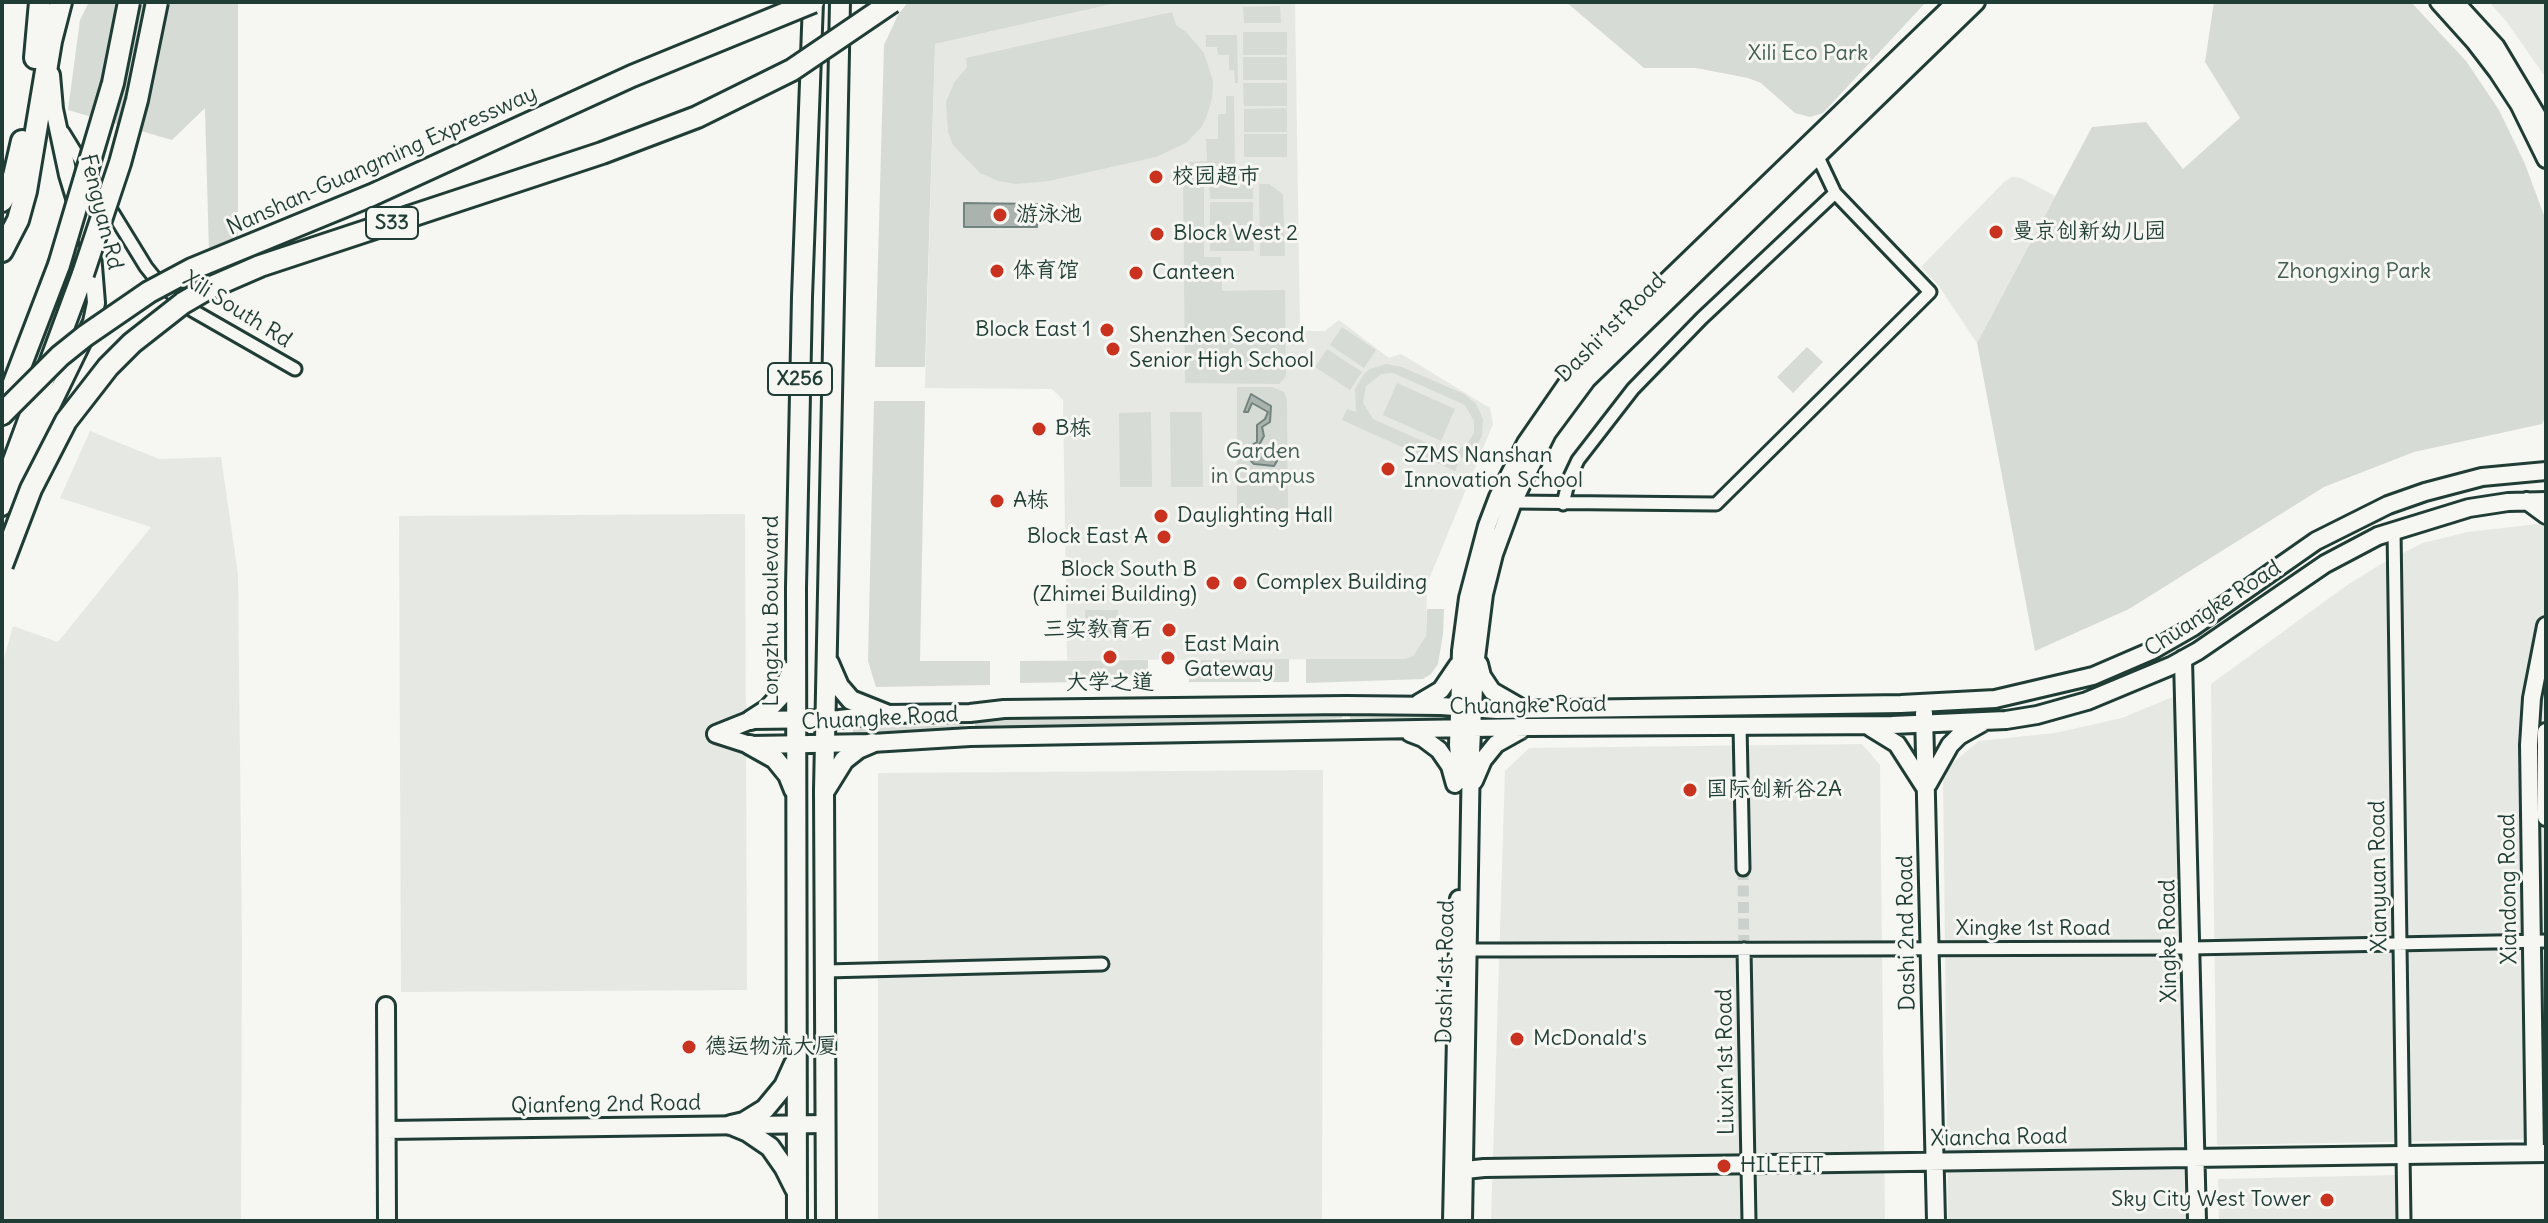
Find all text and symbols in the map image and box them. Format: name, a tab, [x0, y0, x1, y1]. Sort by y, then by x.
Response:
park label: Xili Eco Park	[1748, 41, 1868, 67]
street label: Nanshan-Guangming Expressway	[223, 80, 541, 242]
street label: Fengyan Rd	[74, 152, 128, 272]
place label: 校园超市	[1172, 164, 1260, 190]
marker: 校园超市	[1147, 168, 1165, 186]
place label: 游泳池	[1016, 202, 1082, 228]
marker: 游泳池	[991, 206, 1009, 224]
road number: S33	[366, 207, 418, 239]
place label: 曼京创新幼儿园	[2012, 219, 2166, 245]
place label: Block West 2	[1173, 221, 1298, 247]
marker: 曼京创新幼儿园	[1987, 223, 2005, 241]
marker: Block West 2	[1148, 225, 1166, 243]
place label: 体育馆	[1013, 258, 1079, 284]
park label: Zhongxing Park	[2277, 259, 2431, 285]
place label: Canteen	[1152, 260, 1235, 286]
marker: 体育馆	[988, 262, 1006, 280]
marker: Canteen	[1127, 264, 1145, 282]
street label: Xili South Rd	[178, 266, 296, 354]
street label: Dashi 1st Road	[1551, 268, 1671, 388]
place label: Block East 1	[975, 317, 1091, 343]
marker: Block East 1	[1098, 321, 1116, 339]
place label: Shenzhen Second Senior High School	[1129, 323, 1314, 374]
marker: Shenzhen Second Senior High School	[1104, 340, 1122, 358]
road number: X256	[768, 363, 832, 395]
place label: B栋	[1055, 416, 1091, 442]
marker: B栋	[1030, 420, 1048, 438]
park label: Garden in Campus	[1211, 439, 1315, 490]
place label: SZMS Nanshan Innovation School	[1404, 443, 1583, 494]
marker: SZMS Nanshan Innovation School	[1379, 460, 1397, 478]
place label: A栋	[1013, 488, 1049, 514]
marker: A栋	[988, 492, 1006, 510]
place label: Daylighting Hall	[1177, 503, 1333, 529]
marker: Daylighting Hall	[1152, 507, 1170, 525]
street label: Longzhu Boulevard	[759, 515, 785, 707]
place label: Block East A	[1027, 524, 1148, 550]
marker: Block East A	[1155, 528, 1173, 546]
street label: Chuangke Road	[2140, 555, 2286, 663]
place label: Block South B (Zhimei Building)	[1033, 557, 1197, 608]
place label: Complex Building	[1256, 570, 1427, 596]
marker: Block South B (Zhimei Building)	[1204, 574, 1222, 592]
marker: Complex Building	[1231, 574, 1249, 592]
place label: 三实教育石	[1043, 617, 1153, 643]
marker: 三实教育石	[1160, 621, 1178, 639]
place label: East Main Gateway	[1184, 632, 1280, 684]
marker: 大学之道	[1101, 648, 1119, 666]
marker: East Main Gateway	[1159, 649, 1177, 667]
place label: 大学之道	[1066, 670, 1154, 696]
street label: Chuangke Road	[1449, 691, 1607, 721]
street label: Chuangke Road	[801, 702, 959, 736]
place label: 国际创新谷2A	[1706, 777, 1842, 803]
marker: 国际创新谷2A	[1681, 781, 1699, 799]
street label: Xianyuan Road	[2364, 800, 2394, 952]
street label: Xiandong Road	[2494, 813, 2524, 965]
street label: Dashi 2nd Road	[1892, 855, 1922, 1011]
street label: Xingke Road	[2155, 879, 2183, 1003]
street label: Dashi 1st Road	[1432, 900, 1460, 1044]
street label: Xingke 1st Road	[1956, 916, 2110, 942]
street label: Liuxin 1st Road	[1712, 989, 1740, 1135]
place label: McDonald's	[1533, 1026, 1647, 1052]
marker: McDonald's	[1508, 1030, 1526, 1048]
place label: 德运物流大厦	[705, 1034, 837, 1060]
marker: 德运物流大厦	[680, 1038, 698, 1056]
street label: Qianfeng 2nd Road	[511, 1090, 701, 1120]
street label: Xiancha Road	[1930, 1124, 2068, 1152]
place label: HILEFIT	[1740, 1153, 1824, 1179]
marker: HILEFIT	[1715, 1157, 1733, 1175]
place label: Sky City West Tower	[2111, 1187, 2311, 1213]
marker: Sky City West Tower	[2318, 1191, 2336, 1209]

